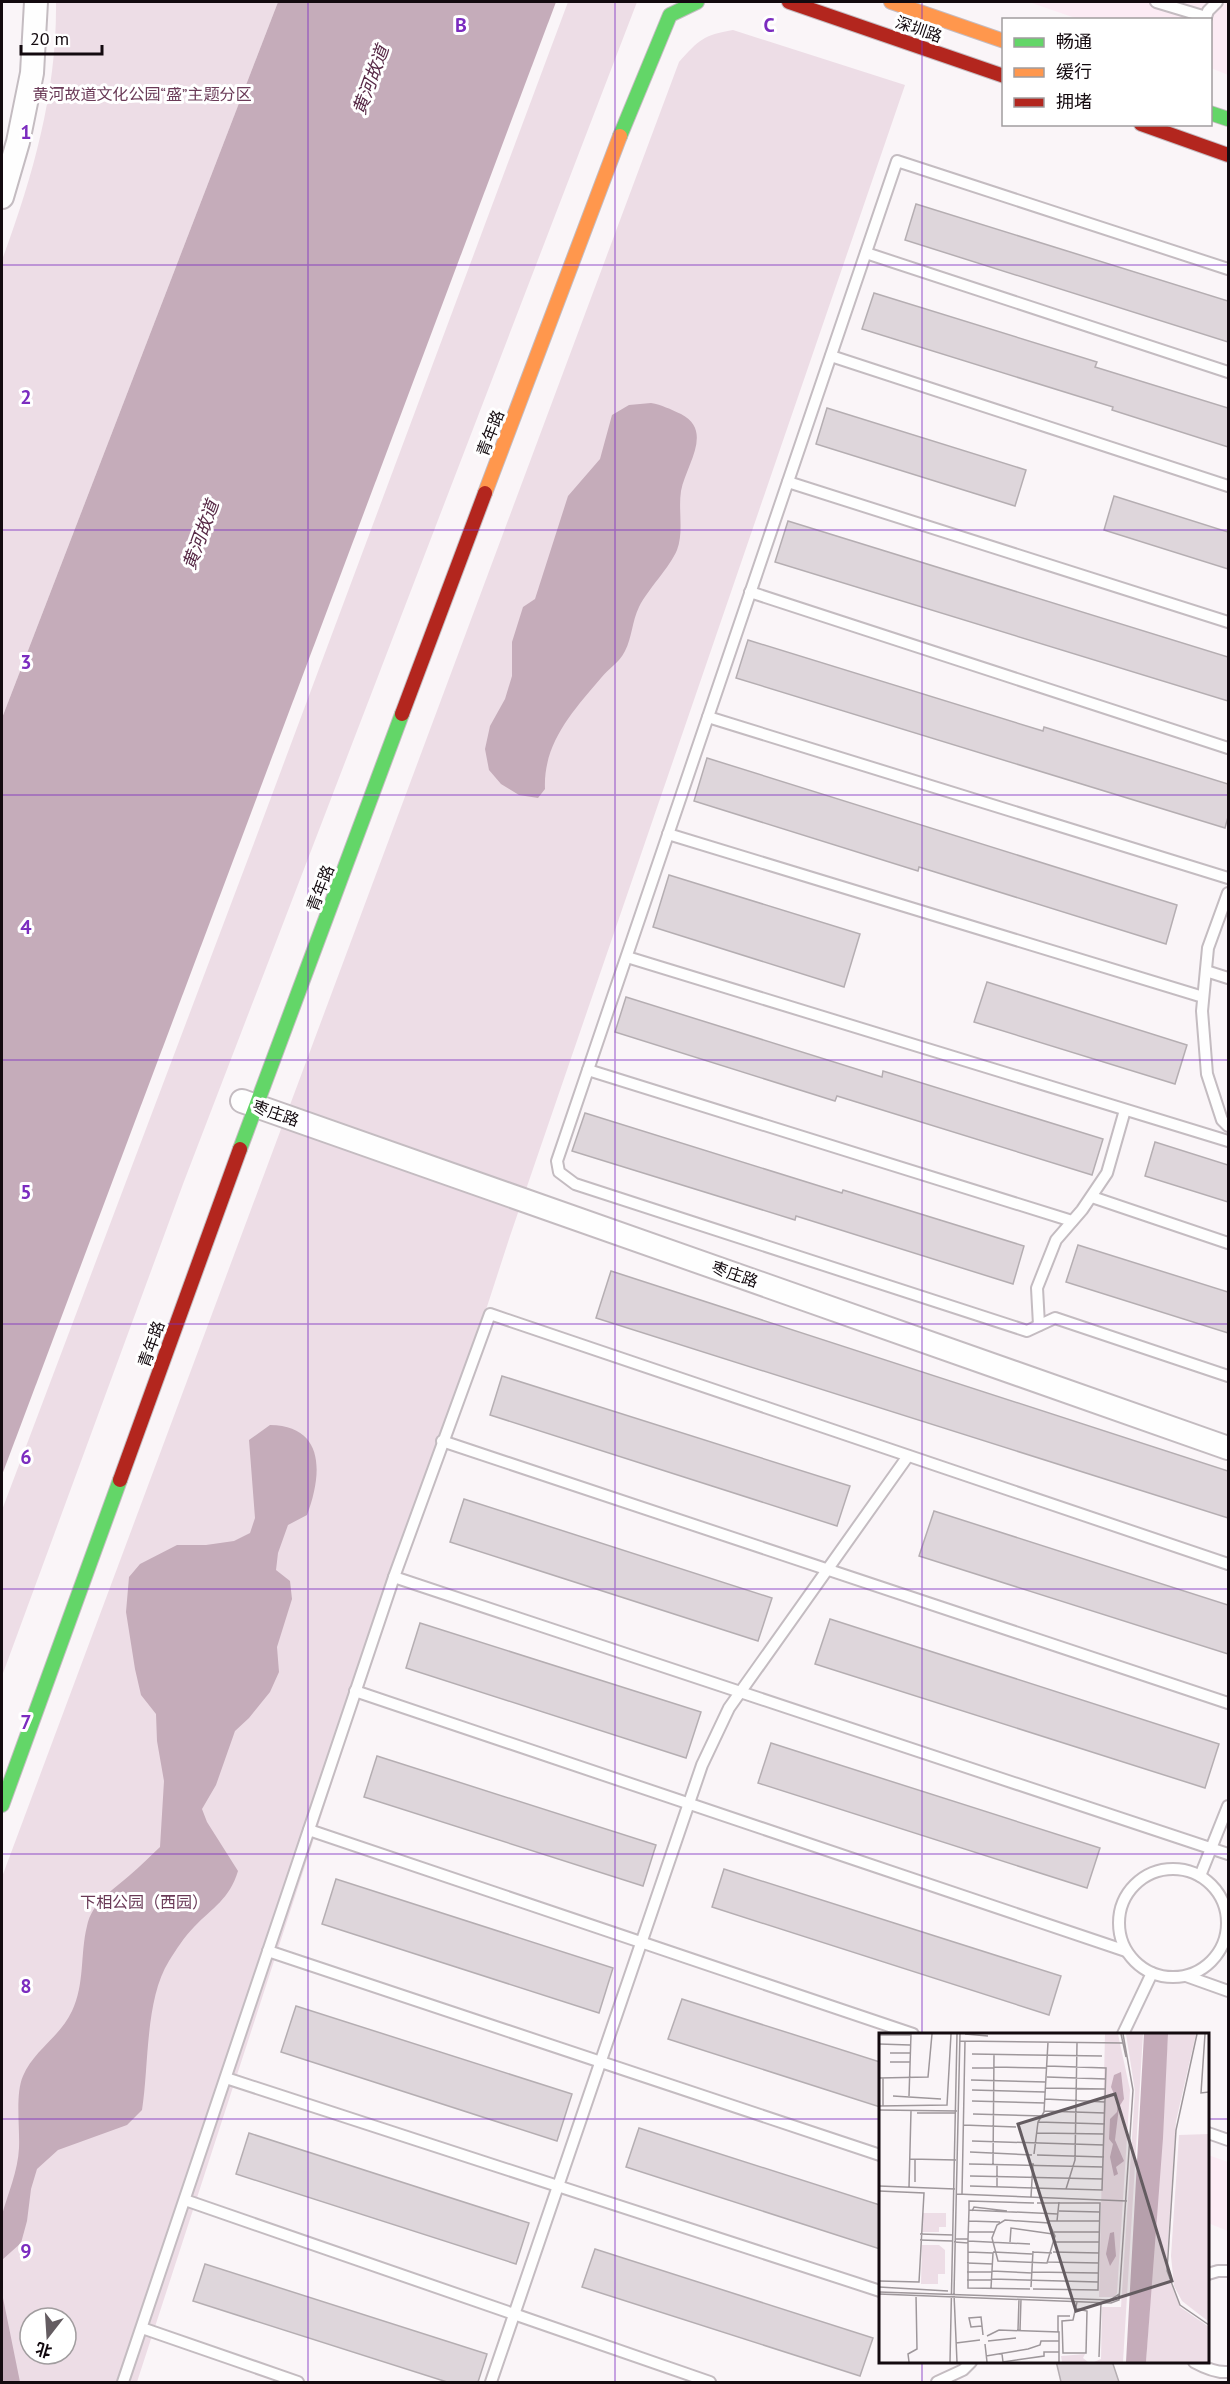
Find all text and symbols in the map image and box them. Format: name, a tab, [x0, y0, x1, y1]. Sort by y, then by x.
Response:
text: B	[455, 12, 467, 38]
text: C	[763, 12, 775, 38]
street label: 深圳路	[893, 12, 945, 46]
scale bar	[21, 18, 102, 56]
legend	[1002, 18, 1212, 126]
text: 20 m	[30, 27, 69, 50]
text: 畅通	[1056, 30, 1092, 53]
water label: 黄河故道	[347, 39, 395, 118]
text: 缓行	[1056, 60, 1092, 83]
park label: 黄河故道文化公园“盛”主题分区	[33, 84, 251, 104]
text: 拥堵	[1056, 90, 1092, 113]
text: 1	[20, 119, 32, 145]
text: 2	[20, 384, 32, 410]
street label: 青年路	[472, 407, 508, 459]
water label: 黄河故道	[177, 494, 225, 573]
text: 3	[20, 649, 32, 675]
street label: 青年路	[302, 862, 338, 914]
text: 4	[20, 914, 32, 940]
street label: 枣庄路	[250, 1096, 302, 1130]
text: 5	[20, 1179, 32, 1205]
street label: 枣庄路	[709, 1257, 761, 1291]
street label: 青年路	[133, 1318, 169, 1370]
text: 6	[20, 1444, 32, 1470]
text: 7	[20, 1709, 32, 1735]
park label: 下相公园（西园）	[80, 1892, 208, 1912]
text: 8	[20, 1973, 32, 1999]
inset map	[879, 2033, 1209, 2363]
text: 9	[20, 2238, 32, 2264]
north arrow	[18, 2306, 78, 2366]
text: 北	[33, 2338, 54, 2362]

